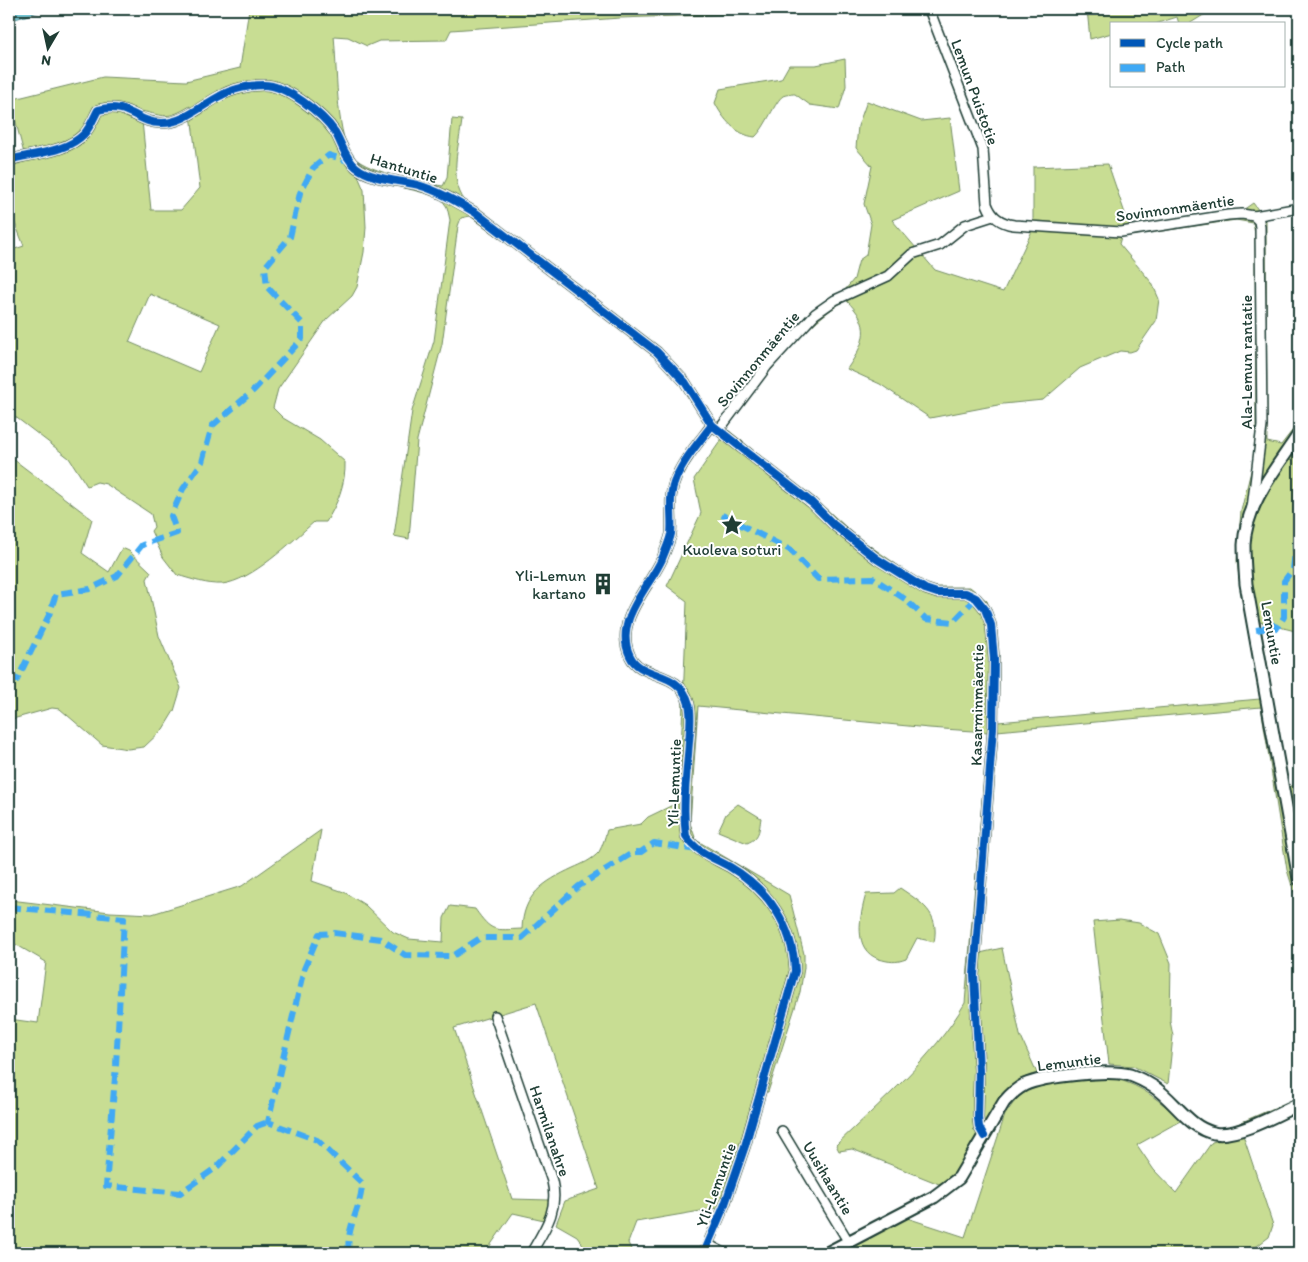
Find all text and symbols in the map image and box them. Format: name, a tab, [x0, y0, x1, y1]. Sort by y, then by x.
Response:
north arrow	[22, 22, 72, 72]
legend	[1110, 22, 1286, 88]
text: Cycle path	[1156, 34, 1223, 52]
street label: Lemun Puistotie	[947, 37, 1003, 147]
text: N	[40, 51, 52, 69]
text: Path	[1156, 58, 1185, 76]
street label: Hantuntie	[368, 149, 440, 187]
street label: Sovinnonmäentie	[1115, 190, 1236, 226]
street label: Ala-Lemun rantatie	[1237, 295, 1256, 429]
street label: Sovinnonmäentie	[712, 307, 804, 411]
place icon: Kuoleva soturi	[719, 512, 745, 538]
place label: Kuoleva soturi	[683, 540, 781, 559]
place label: Yli-Lemun kartano	[515, 566, 586, 603]
building icon: Yli-Lemun kartano	[590, 571, 616, 597]
street label: Lemuntie	[1257, 600, 1287, 666]
street label: Kasarminmäentie	[966, 644, 988, 766]
street label: Yli-Lemuntie	[663, 739, 685, 827]
street label: Lemuntie	[1036, 1049, 1102, 1075]
street label: Harmilanahre	[526, 1083, 574, 1179]
street label: Uusihaantie	[799, 1138, 858, 1218]
street label: Yli-Lemuntie	[692, 1140, 740, 1230]

